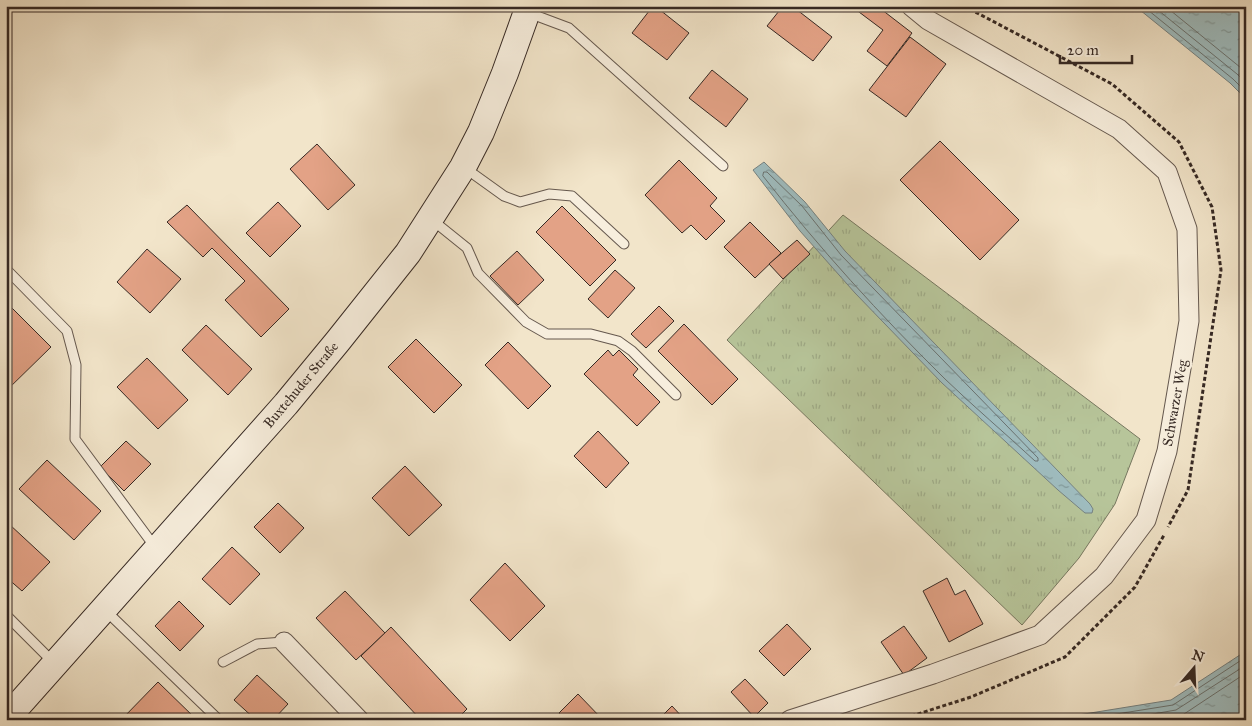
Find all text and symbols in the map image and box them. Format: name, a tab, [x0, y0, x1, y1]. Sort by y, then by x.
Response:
scale bar	[1060, 32, 1132, 64]
text: 20 m	[1067, 41, 1099, 59]
street label: Buxtehuder Straße	[260, 338, 342, 432]
street label: Schwarzer Weg	[1159, 358, 1191, 448]
north arrow	[1170, 644, 1220, 694]
text: N	[1190, 646, 1207, 666]

